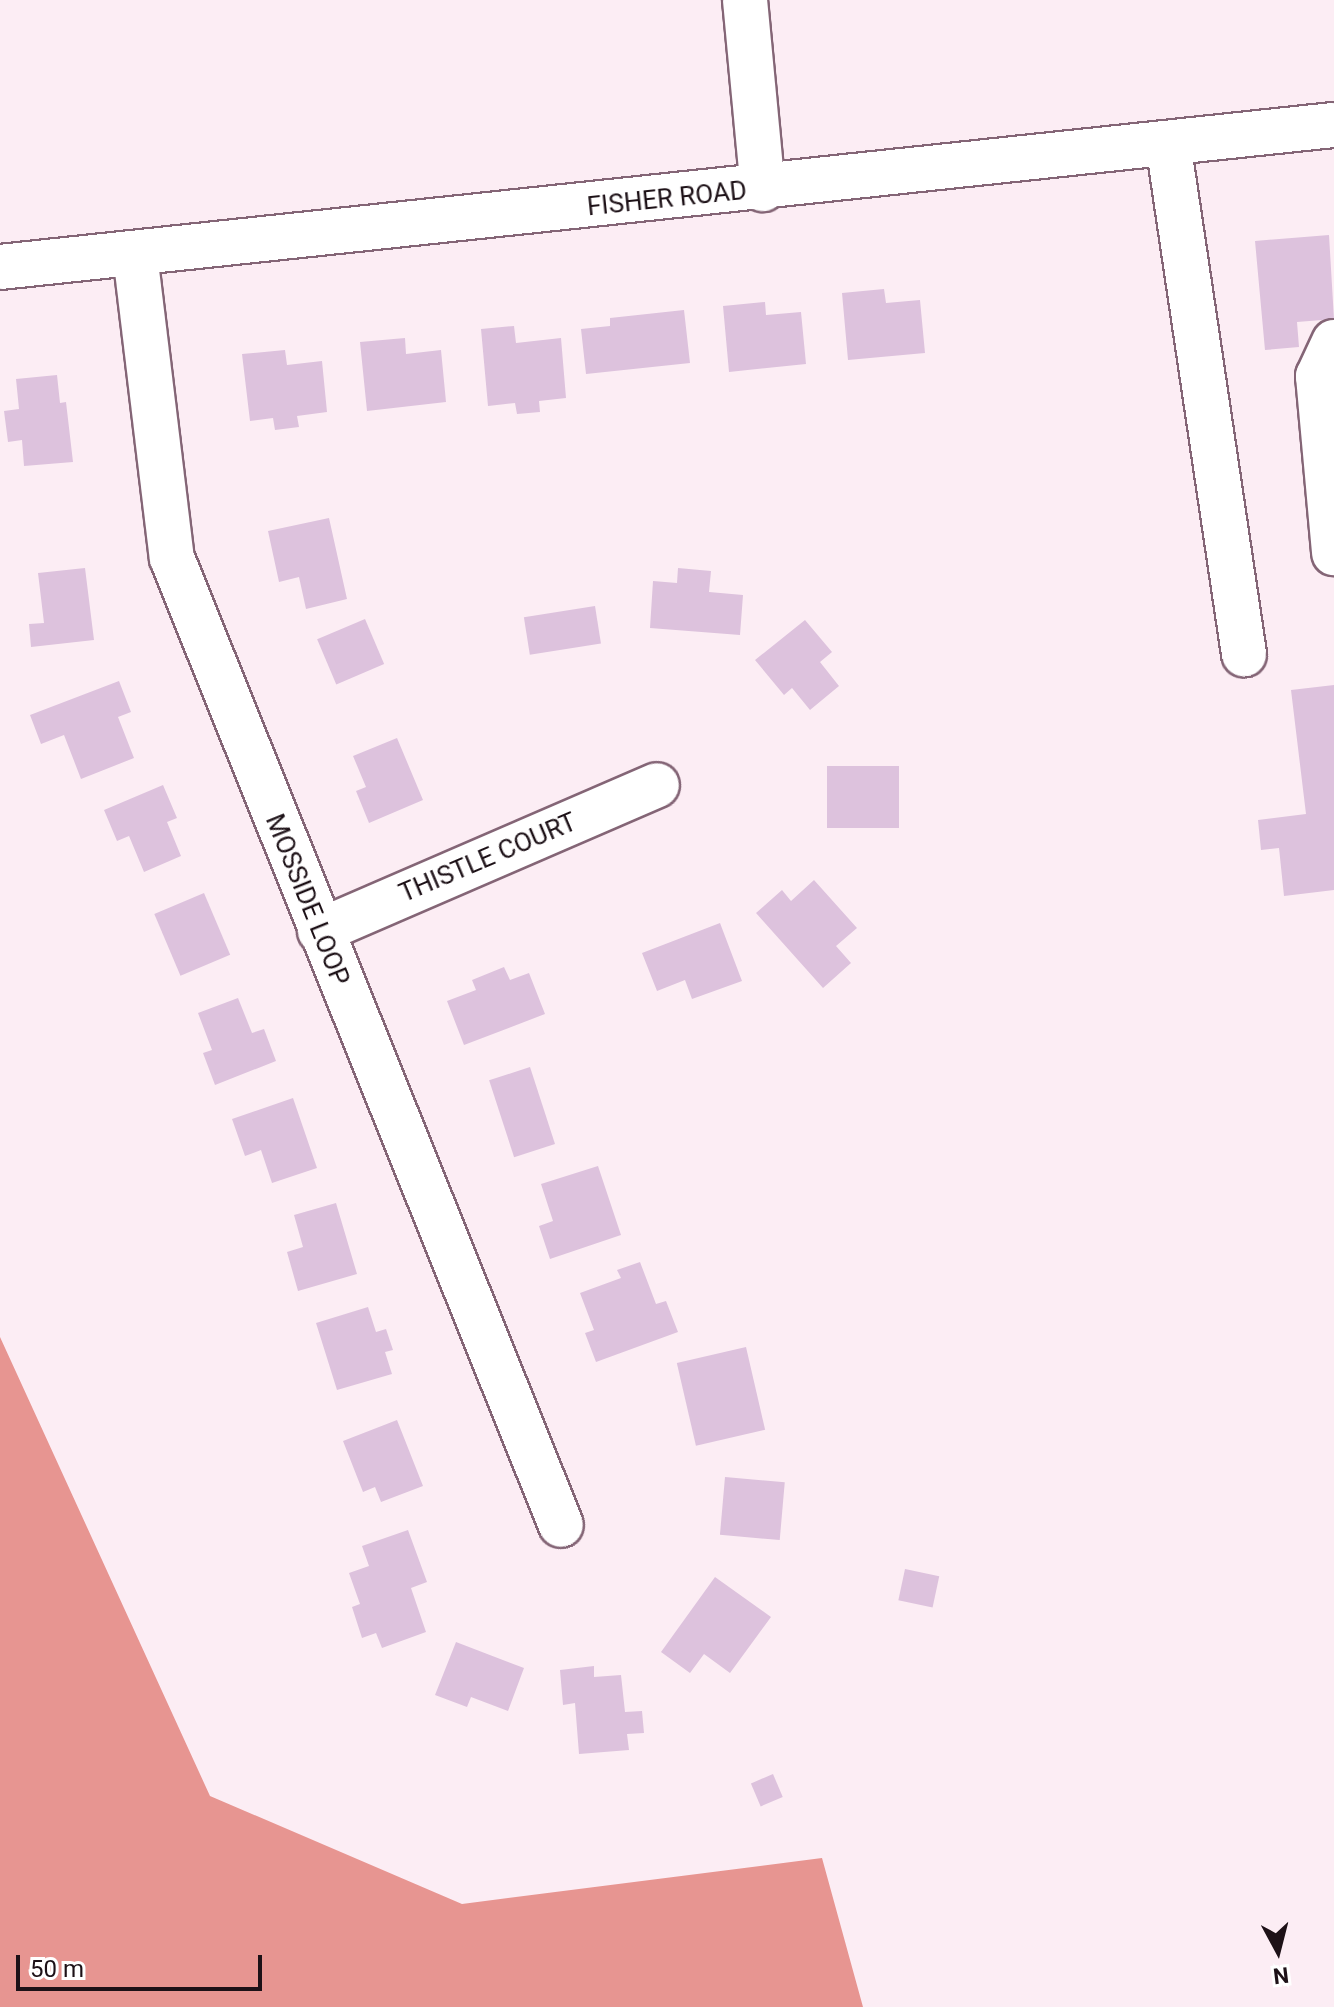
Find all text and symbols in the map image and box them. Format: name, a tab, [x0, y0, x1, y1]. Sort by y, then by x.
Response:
street label: FISHER ROAD	[586, 175, 748, 223]
street label: THISTLE COURT	[395, 807, 581, 909]
street label: MOSSIDE LOOP	[258, 810, 356, 990]
north arrow	[1238, 1911, 1318, 1991]
scale bar	[20, 1939, 266, 1989]
text: 50 m	[30, 1955, 84, 1983]
text: N	[1272, 1962, 1290, 1989]

